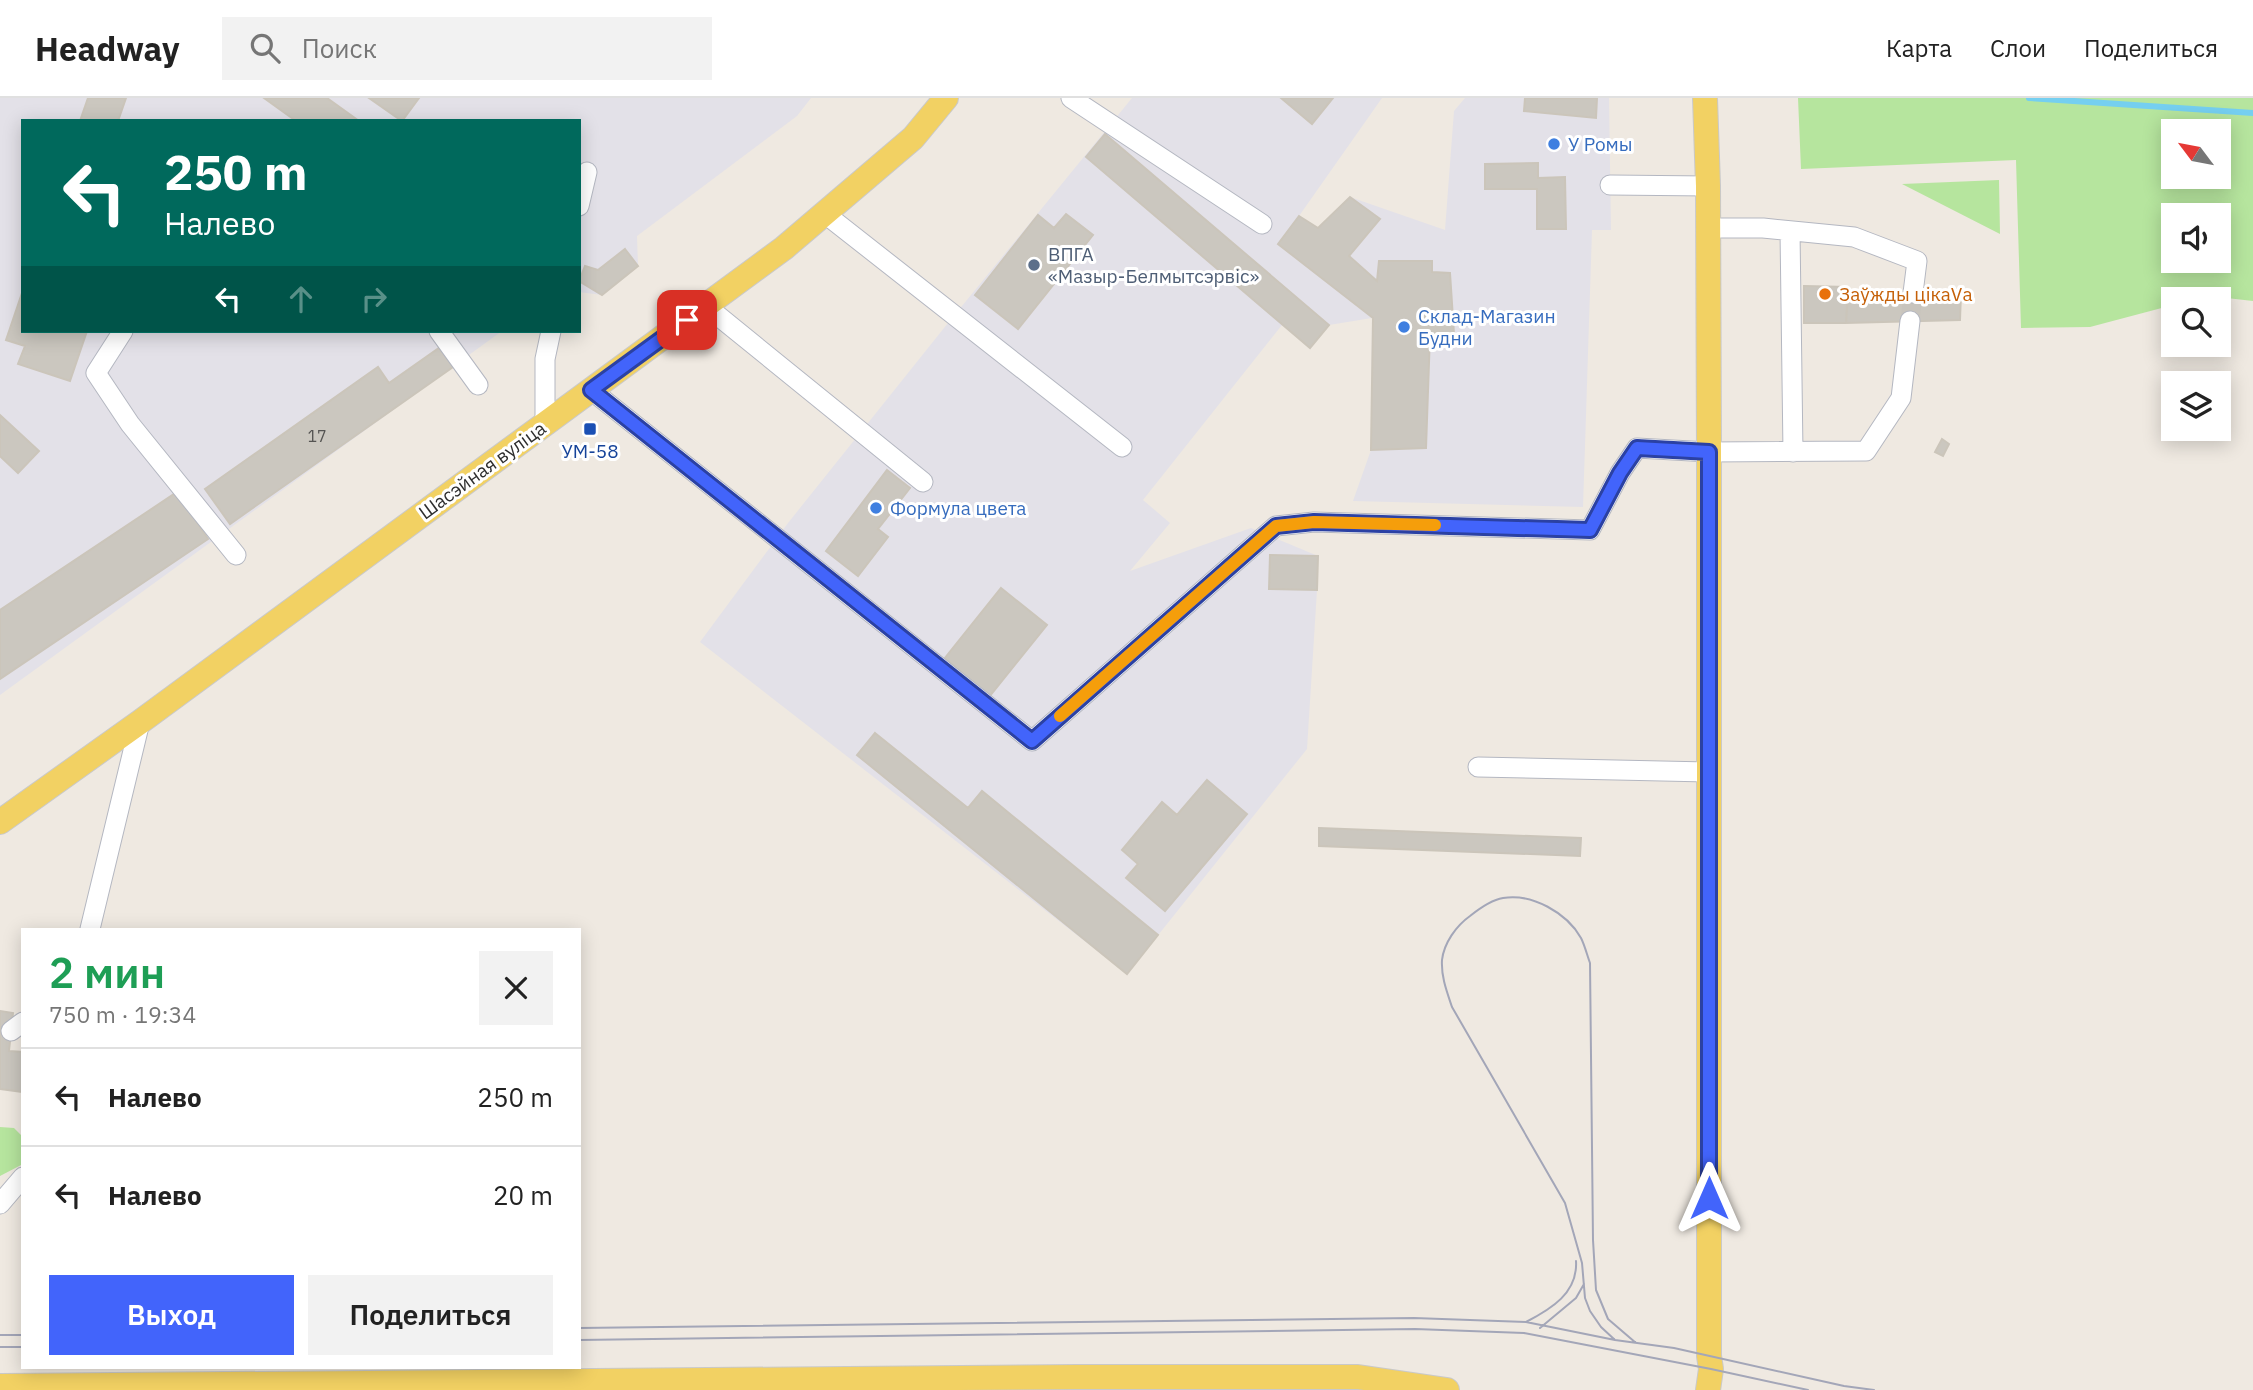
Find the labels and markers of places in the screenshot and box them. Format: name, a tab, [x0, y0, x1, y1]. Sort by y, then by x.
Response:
place label: У Ромы	[1568, 132, 1633, 156]
marker: У Ромы	[1546, 136, 1562, 152]
place label: ВПГА «Мазыр-Белмытсэрвіс»	[1048, 242, 1260, 288]
marker: ВПГА «Мазыр-Белмытсэрвіс»	[1026, 257, 1042, 273]
place label: Заўжды цікаVа	[1839, 282, 1973, 306]
marker: Заўжды цікаVа	[1817, 286, 1833, 302]
pin	[657, 290, 717, 350]
place label: Склад-Магазин Будни	[1418, 304, 1556, 350]
marker: Склад-Магазин Будни	[1396, 319, 1412, 335]
marker: УМ-58	[582, 421, 598, 437]
place label: УМ-58	[561, 439, 619, 463]
place label: Формула цвета	[890, 496, 1027, 520]
marker: Формула цвета	[868, 500, 884, 516]

